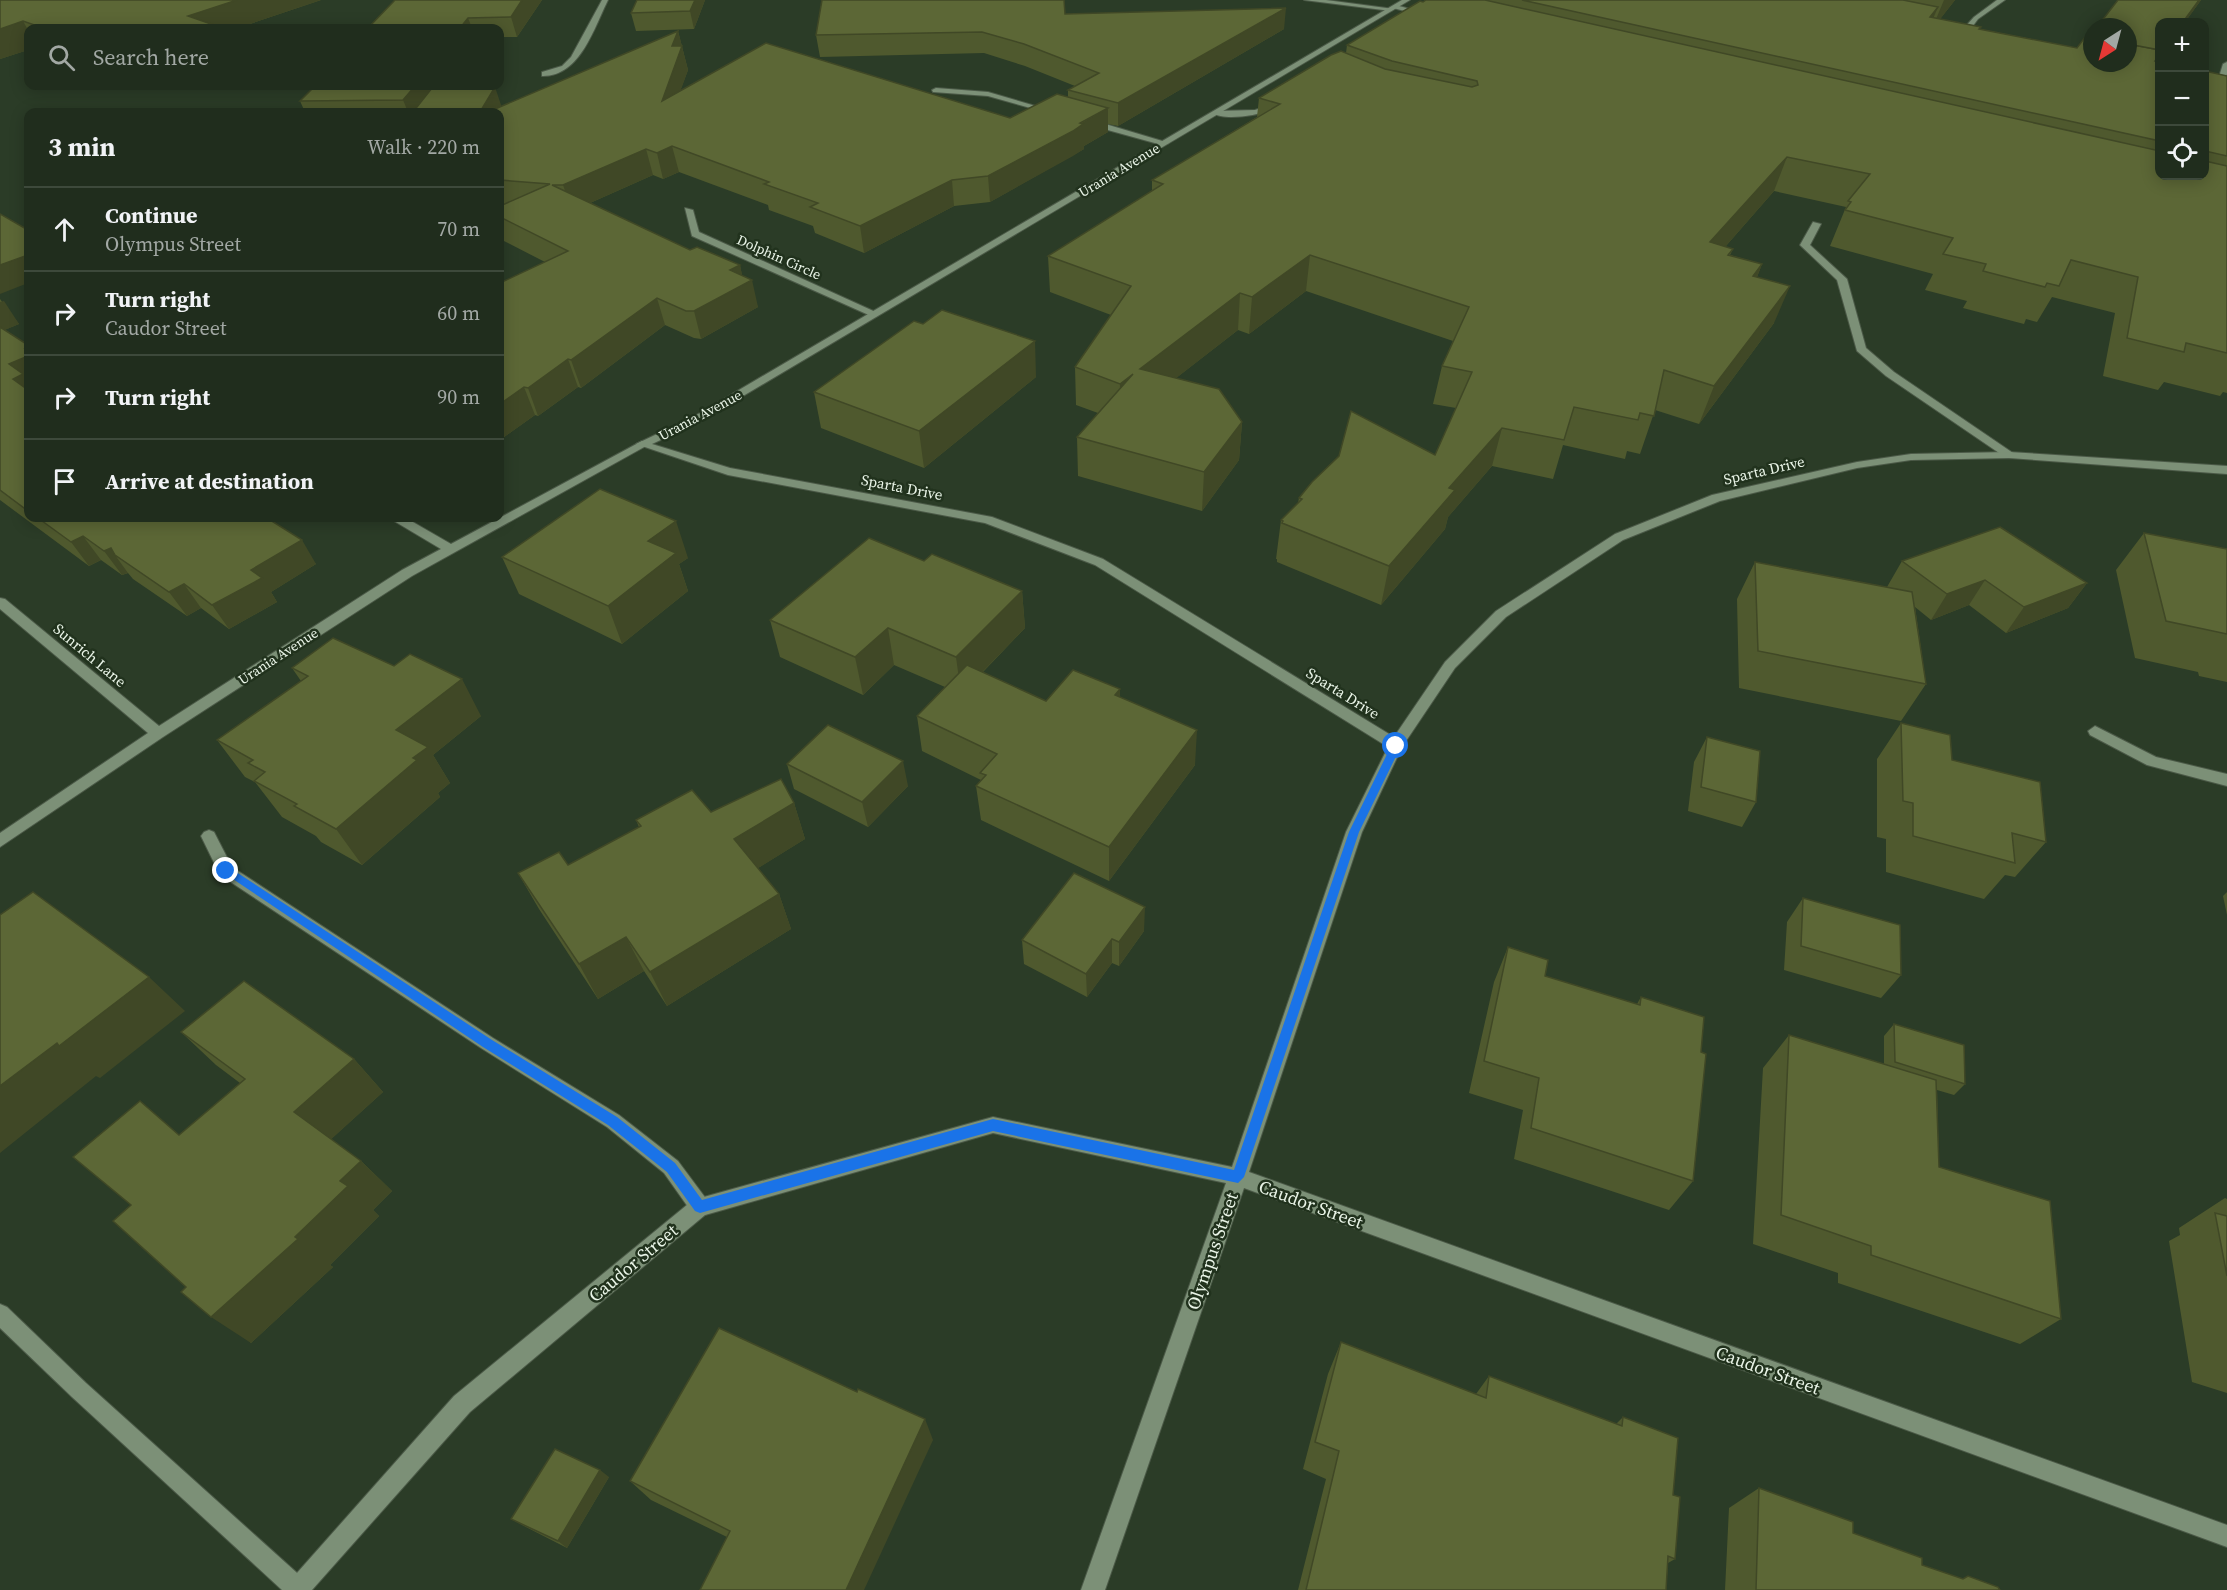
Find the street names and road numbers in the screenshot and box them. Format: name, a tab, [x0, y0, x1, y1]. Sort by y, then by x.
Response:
street label: Urania Avenue	[1075, 138, 1163, 202]
street label: Dolphin Circle	[734, 229, 824, 285]
street label: Urania Avenue	[655, 385, 745, 445]
street label: Sparta Drive	[1721, 450, 1807, 490]
street label: Sparta Drive	[859, 469, 945, 505]
street label: Sunrich Lane	[49, 618, 131, 692]
street label: Urania Avenue	[234, 623, 322, 689]
street label: Sparta Drive	[1302, 662, 1384, 724]
street label: Caudor Street	[1255, 1174, 1367, 1234]
street label: Olympus Street	[1180, 1189, 1244, 1313]
street label: Caudor Street	[583, 1218, 683, 1308]
street label: Caudor Street	[1712, 1340, 1824, 1400]

